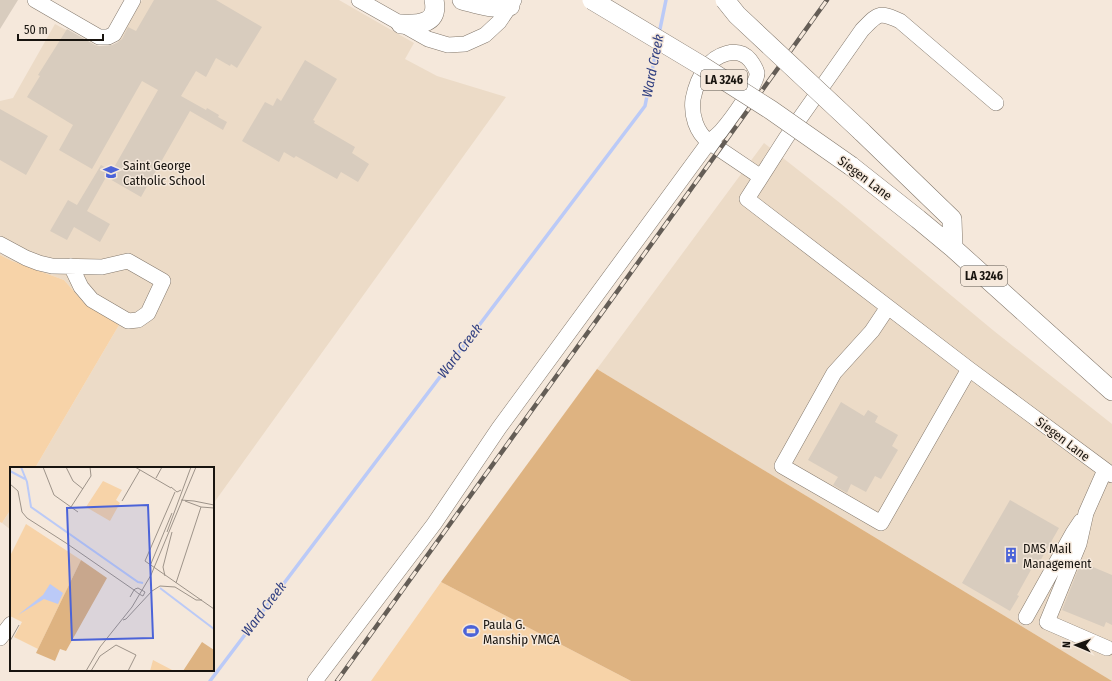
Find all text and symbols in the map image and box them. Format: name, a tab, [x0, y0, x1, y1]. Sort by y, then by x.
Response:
scale bar	[18, 16, 103, 42]
text: 50 m	[24, 23, 48, 37]
water label: Ward Creek	[639, 33, 667, 99]
road number: LA 3246	[701, 70, 747, 90]
street label: Siegen Lane	[835, 153, 895, 203]
place label: Saint George Catholic School	[123, 158, 206, 188]
school or university icon: Saint George Catholic School	[102, 163, 120, 181]
road number: LA 3246	[961, 266, 1007, 286]
water label: Ward Creek	[434, 320, 486, 382]
street label: Siegen Lane	[1033, 414, 1093, 464]
inset map	[10, 467, 214, 671]
place label: DMS Mail Management	[1023, 541, 1092, 571]
building icon: DMS Mail Management	[1002, 546, 1020, 564]
water label: Ward Creek	[238, 578, 290, 640]
place label: Paula G. Manship YMCA	[483, 617, 560, 647]
sports icon: Paula G. Manship YMCA	[462, 622, 480, 640]
north arrow	[1056, 625, 1096, 665]
text: N	[1060, 641, 1073, 648]

